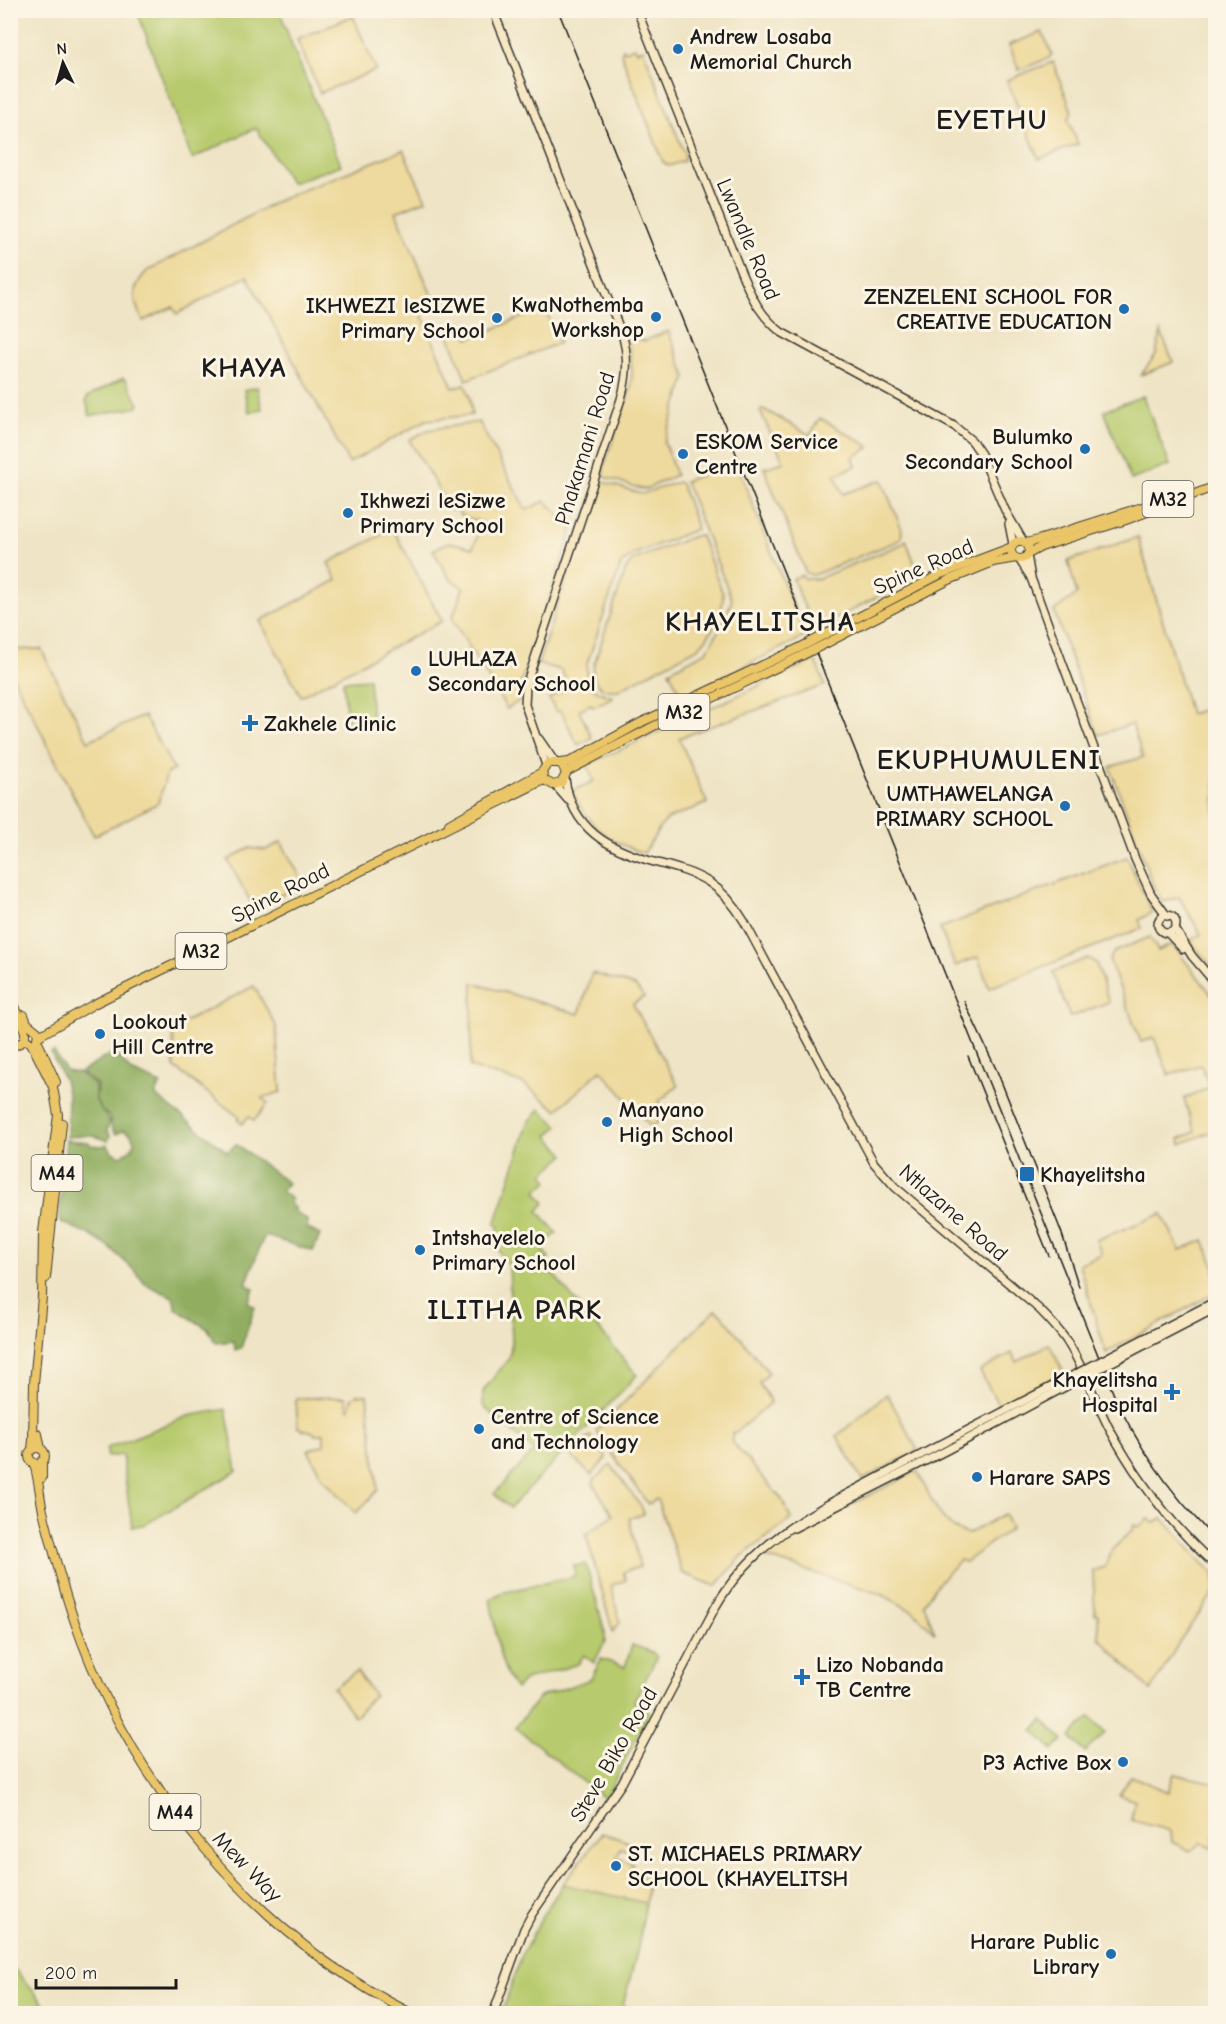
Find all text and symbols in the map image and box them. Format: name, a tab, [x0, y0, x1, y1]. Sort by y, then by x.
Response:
place label: Andrew Losaba Memorial Church	[690, 24, 852, 75]
north arrow	[33, 33, 93, 93]
text: N	[56, 40, 68, 58]
marker: Andrew Losaba Memorial Church	[671, 42, 685, 56]
district label: EYETHU	[936, 104, 1048, 136]
street label: Lwandle Road	[711, 175, 785, 304]
place label: ZENZELENI SCHOOL FOR CREATIVE EDUCATION	[864, 284, 1112, 335]
place label: KwaNothemba Workshop	[511, 292, 644, 343]
place label: IKHWEZI leSIZWE Primary School	[306, 293, 485, 344]
marker: ZENZELENI SCHOOL FOR CREATIVE EDUCATION	[1117, 302, 1131, 316]
marker: KwaNothemba Workshop	[649, 310, 663, 324]
marker: IKHWEZI leSIZWE Primary School	[490, 311, 504, 325]
district label: KHAYA	[201, 352, 287, 384]
street label: Phakamani Road	[549, 369, 621, 528]
place label: Bulumko Secondary School	[905, 424, 1073, 475]
place label: ESKOM Service Centre	[695, 429, 838, 480]
marker: Bulumko Secondary School	[1078, 442, 1092, 456]
marker: ESKOM Service Centre	[676, 447, 690, 461]
road number: M32	[1142, 481, 1194, 517]
place label: Ikhwezi leSizwe Primary School	[360, 488, 506, 539]
marker: Ikhwezi leSizwe Primary School	[341, 506, 355, 520]
street label: Spine Road	[869, 533, 978, 601]
district label: KHAYELITSHA	[665, 606, 855, 638]
place label: LUHLAZA Secondary School	[428, 646, 596, 697]
marker: LUHLAZA Secondary School	[409, 664, 423, 678]
road number: M32	[658, 694, 710, 730]
place label: Zakhele Clinic	[264, 711, 397, 737]
marker: Zakhele Clinic	[241, 714, 259, 732]
district label: EKUPHUMULENI	[877, 744, 1101, 776]
place label: UMTHAWELANGA PRIMARY SCHOOL	[875, 781, 1053, 832]
marker: UMTHAWELANGA PRIMARY SCHOOL	[1058, 799, 1072, 813]
street label: Spine Road	[227, 857, 334, 929]
road number: M32	[176, 933, 226, 969]
place label: Lookout Hill Centre	[112, 1009, 214, 1060]
marker: Lookout Hill Centre	[93, 1027, 107, 1041]
place label: Manyano High School	[619, 1097, 733, 1148]
marker: Manyano High School	[600, 1115, 614, 1129]
road number: M44	[32, 1155, 82, 1191]
street label: Ntlazane Road	[894, 1159, 1013, 1267]
place label: Khayelitsha	[1040, 1162, 1146, 1188]
marker: Khayelitsha	[1018, 1165, 1036, 1183]
place label: Intshayelelo Primary School	[432, 1225, 576, 1276]
marker: Intshayelelo Primary School	[413, 1243, 427, 1257]
district label: ILITHA PARK	[427, 1294, 603, 1326]
place label: Khayelitsha Hospital	[1052, 1367, 1158, 1418]
marker: Khayelitsha Hospital	[1163, 1383, 1181, 1401]
place label: Centre of Science and Technology	[491, 1404, 659, 1455]
marker: Centre of Science and Technology	[472, 1422, 486, 1436]
place label: Harare SAPS	[989, 1465, 1110, 1491]
marker: Harare SAPS	[970, 1470, 984, 1484]
place label: Lizo Nobanda TB Centre	[816, 1652, 944, 1703]
marker: Lizo Nobanda TB Centre	[793, 1668, 811, 1686]
street label: Steve Biko Road	[565, 1683, 663, 1826]
place label: P3 Active Box	[982, 1750, 1111, 1776]
marker: P3 Active Box	[1116, 1755, 1130, 1769]
road number: M44	[150, 1794, 201, 1830]
street label: Mew Way	[207, 1826, 288, 1908]
place label: ST. MICHAELS PRIMARY SCHOOL (KHAYELITSH	[628, 1841, 862, 1892]
marker: ST. MICHAELS PRIMARY SCHOOL (KHAYELITSH	[609, 1859, 623, 1873]
place label: Harare Public Library	[970, 1929, 1100, 1980]
marker: Harare Public Library	[1104, 1947, 1118, 1961]
scale bar	[36, 1952, 176, 1990]
text: 200 m	[45, 1963, 97, 1984]

